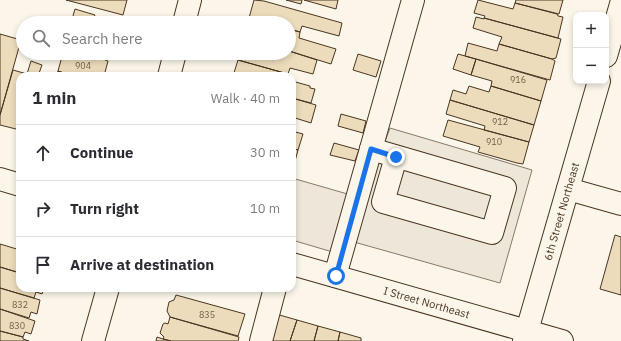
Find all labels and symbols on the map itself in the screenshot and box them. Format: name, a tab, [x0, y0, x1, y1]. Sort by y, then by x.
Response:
house number: 904	[75, 60, 91, 71]
house number: 916	[510, 74, 526, 85]
house number: 912	[492, 116, 508, 127]
house number: 910	[486, 136, 502, 147]
route end	[387, 148, 405, 166]
street label: 6th Street Northeast	[541, 160, 582, 262]
route start	[327, 267, 345, 285]
street label: I Street Northeast	[382, 283, 472, 321]
house number: 832	[12, 299, 28, 310]
house number: 835	[199, 309, 215, 320]
house number: 830	[9, 320, 25, 331]

